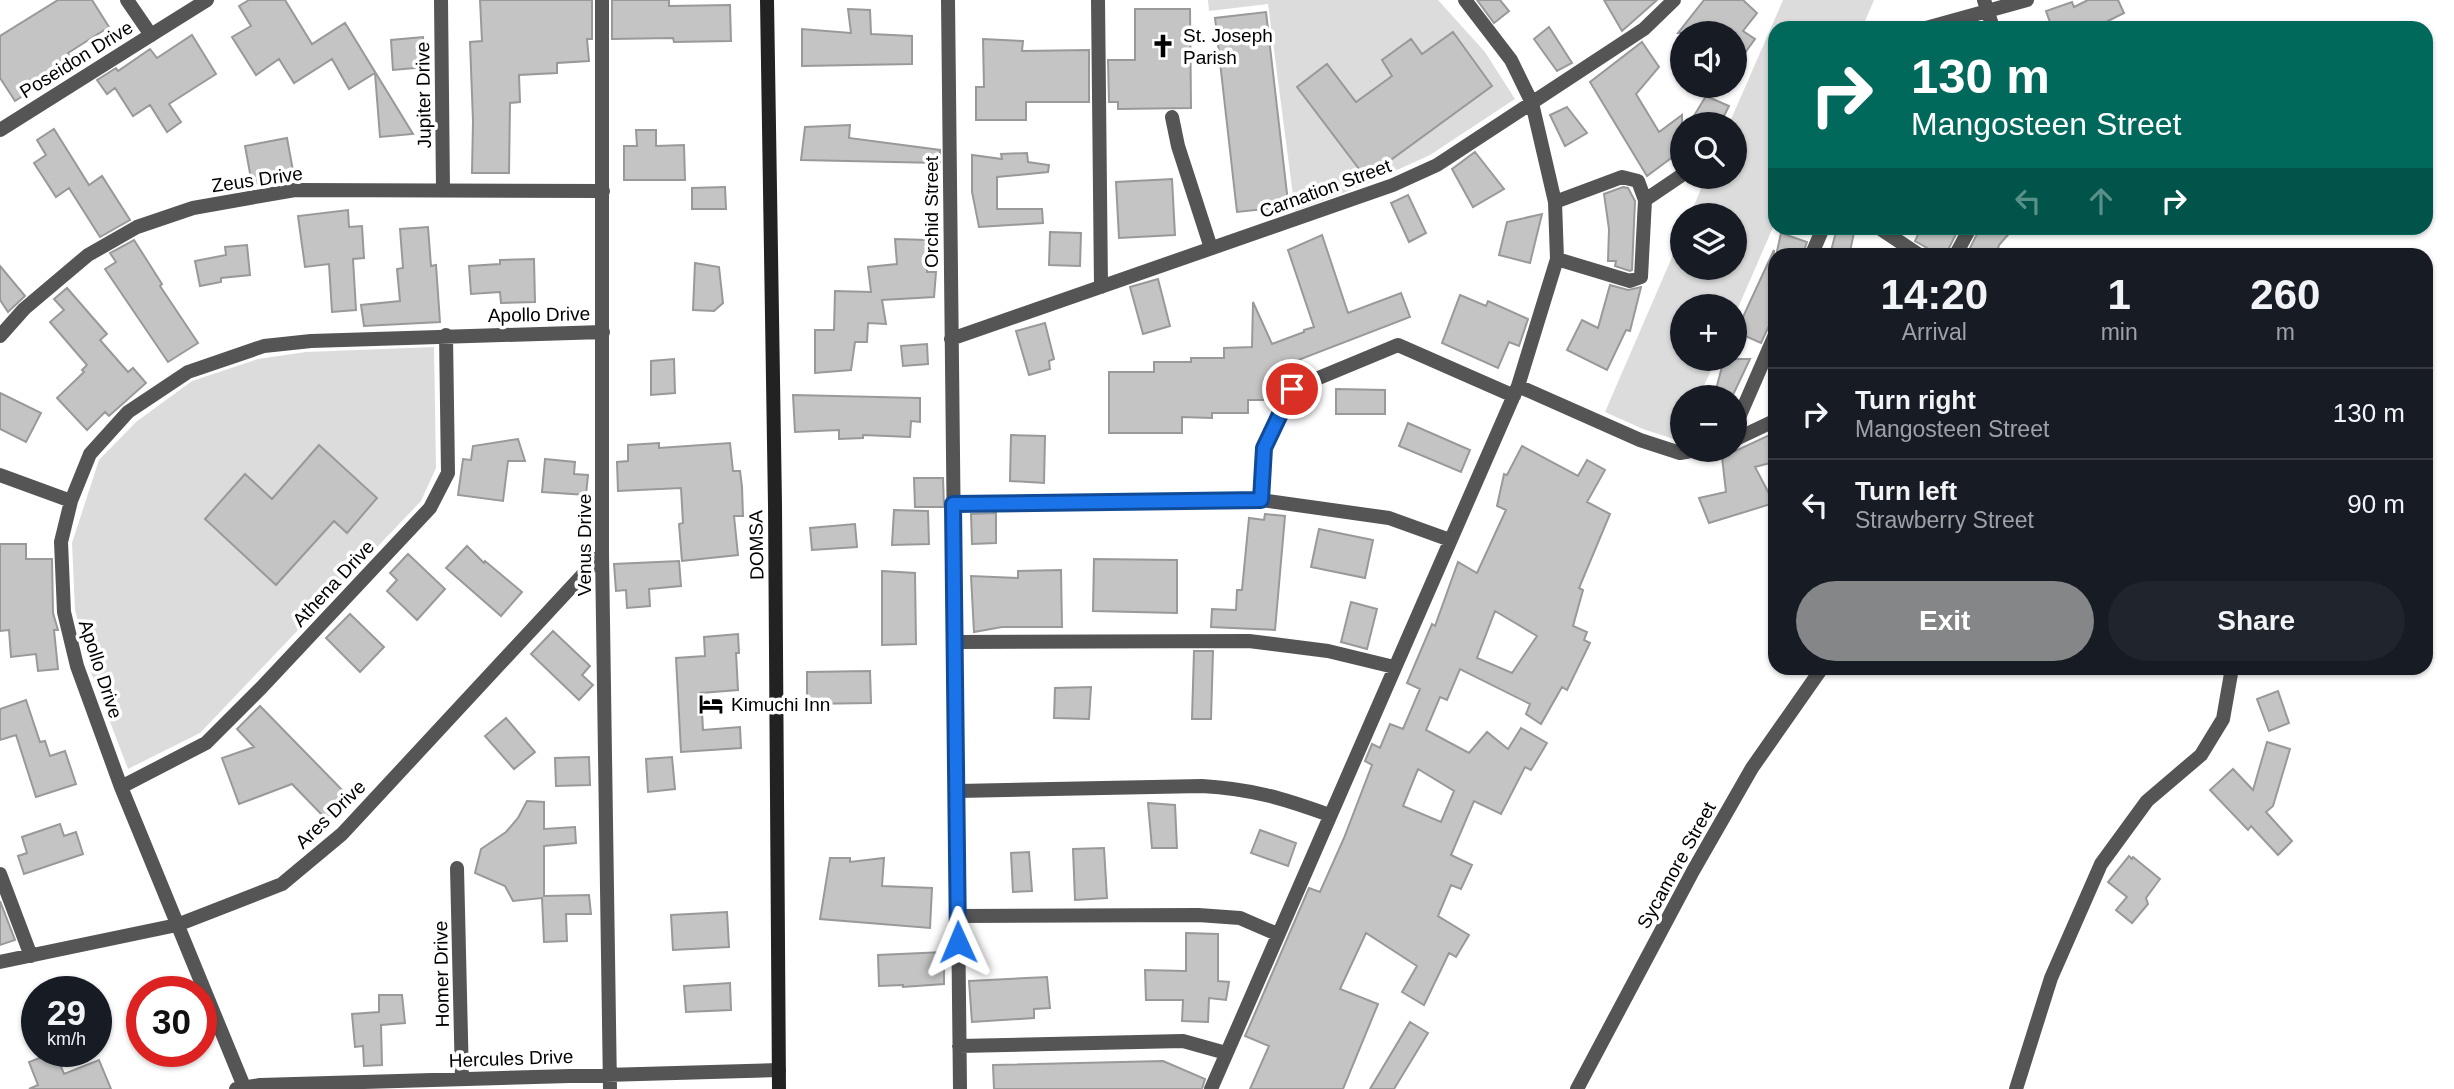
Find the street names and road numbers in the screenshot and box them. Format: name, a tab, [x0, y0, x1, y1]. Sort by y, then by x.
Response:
street label: Poseidon Drive	[16, 16, 136, 102]
street label: Jupiter Drive	[412, 41, 435, 148]
street label: Orchid Street	[921, 155, 942, 268]
street label: Carnation Street	[1257, 155, 1394, 222]
street label: Zeus Drive	[210, 163, 304, 196]
street label: Apollo Drive	[488, 303, 590, 326]
street label: Venus Drive	[574, 494, 595, 596]
street label: DOMSA	[745, 510, 768, 580]
street label: Athena Drive	[288, 536, 379, 631]
street label: Apollo Drive	[75, 617, 126, 721]
street label: Ares Drive	[291, 776, 370, 853]
street label: Sycamore Street	[1633, 798, 1720, 932]
street label: Homer Drive	[430, 921, 453, 1027]
street label: Hercules Drive	[448, 1046, 574, 1071]

